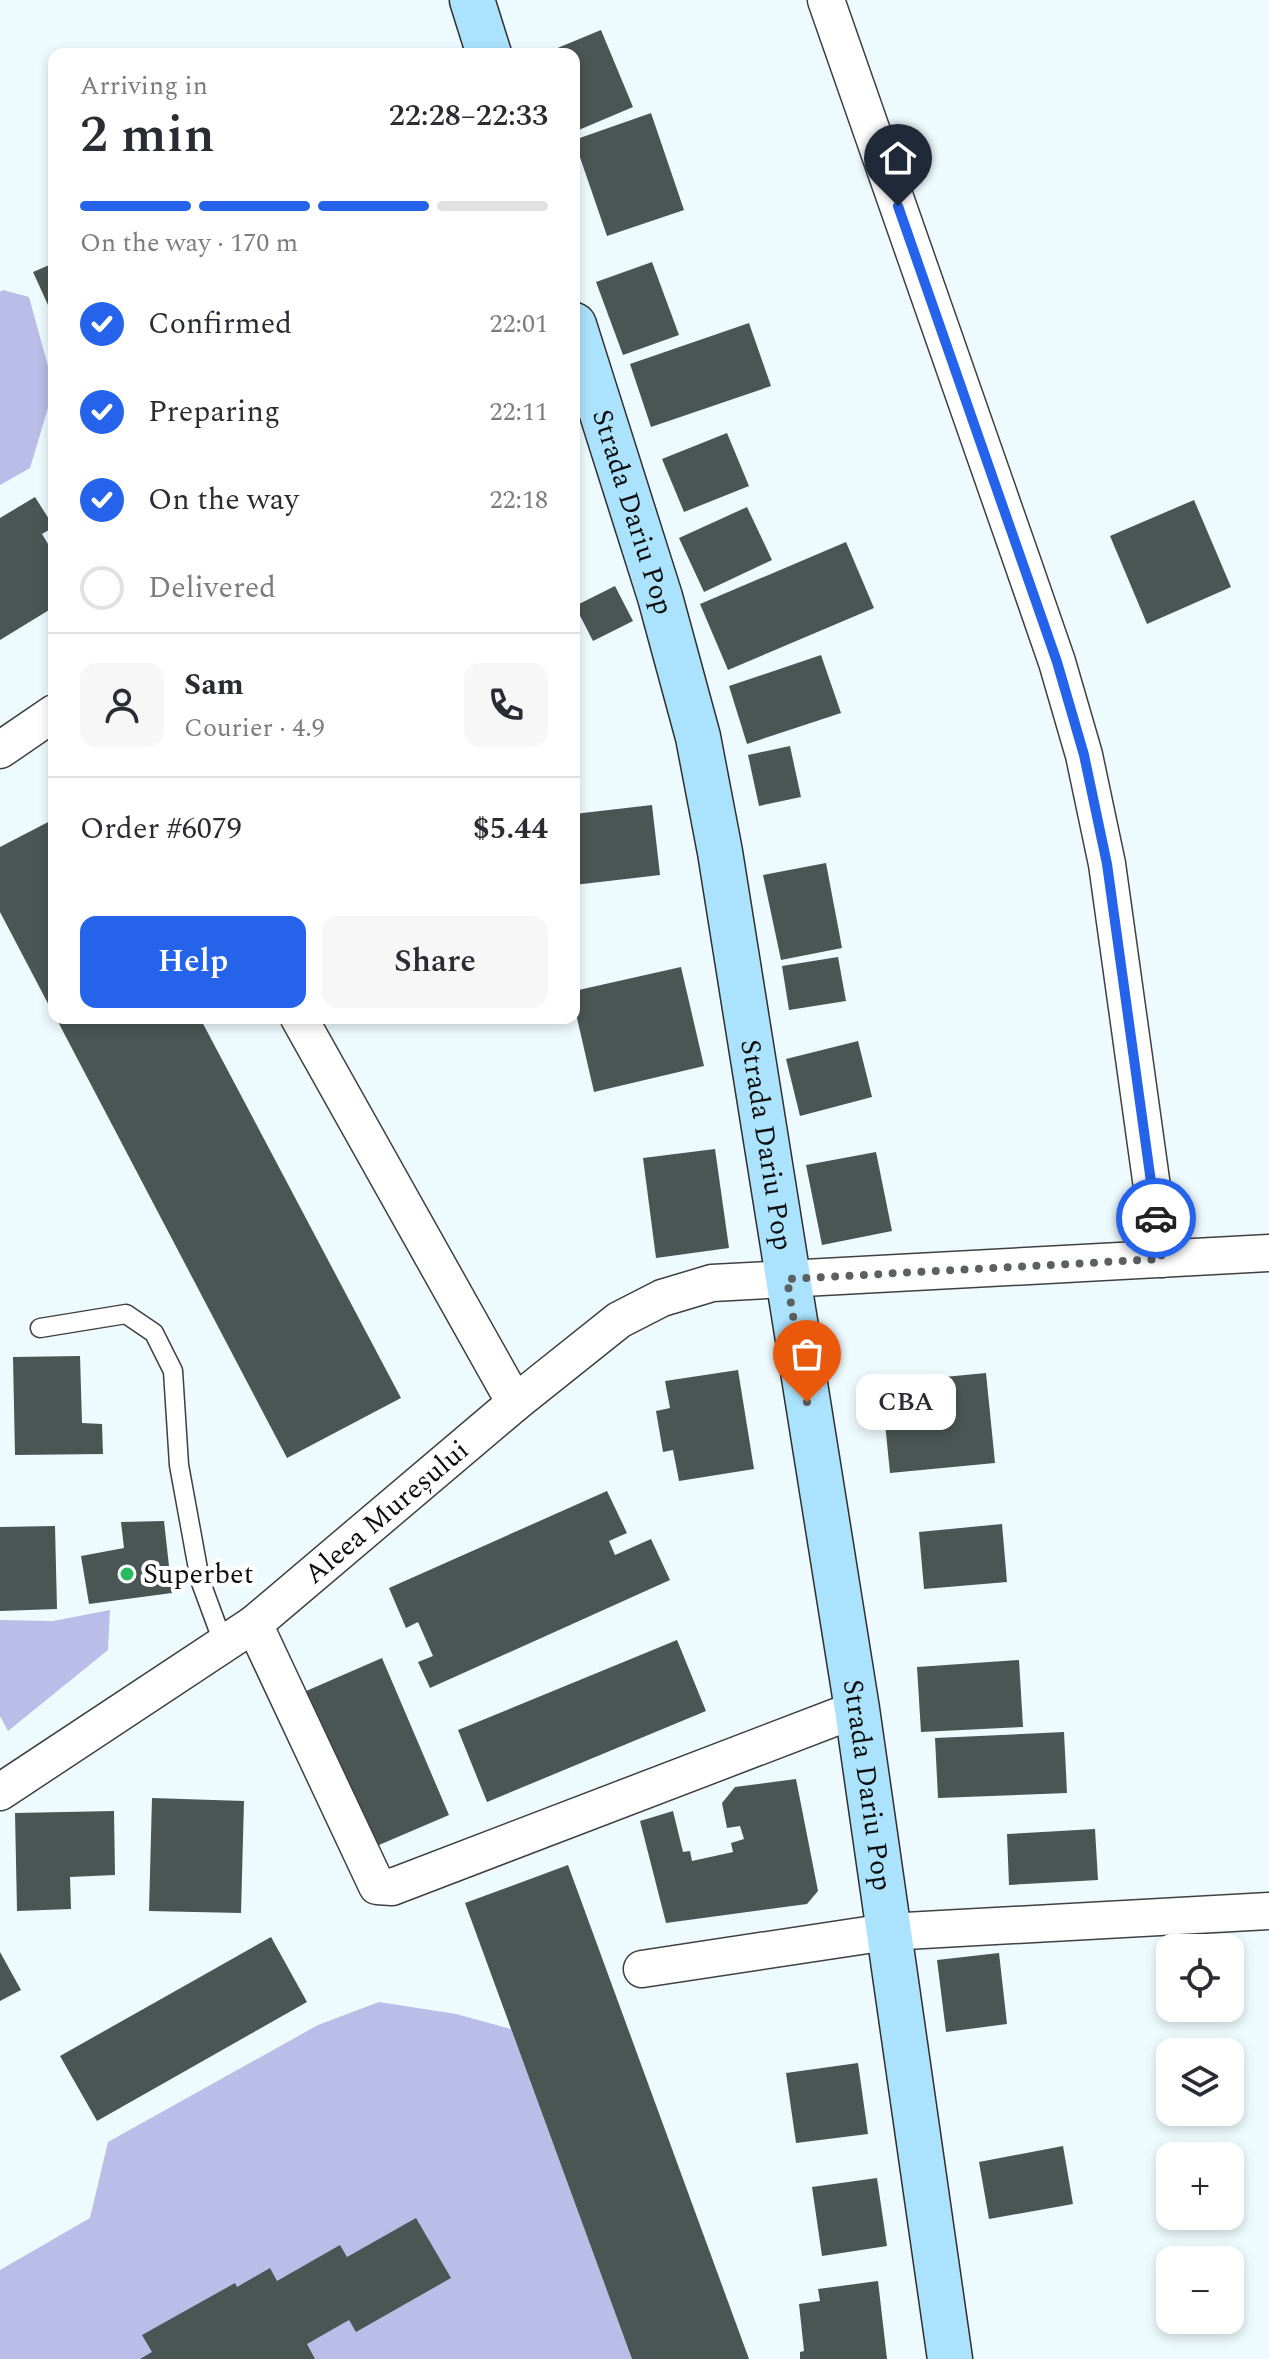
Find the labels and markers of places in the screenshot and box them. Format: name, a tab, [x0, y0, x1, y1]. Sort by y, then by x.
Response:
pin	[864, 124, 932, 206]
pin	[773, 1320, 841, 1402]
callout: CBA	[855, 1374, 955, 1430]
place label: Superbet	[143, 1553, 254, 1596]
marker: Superbet	[118, 1565, 136, 1583]

